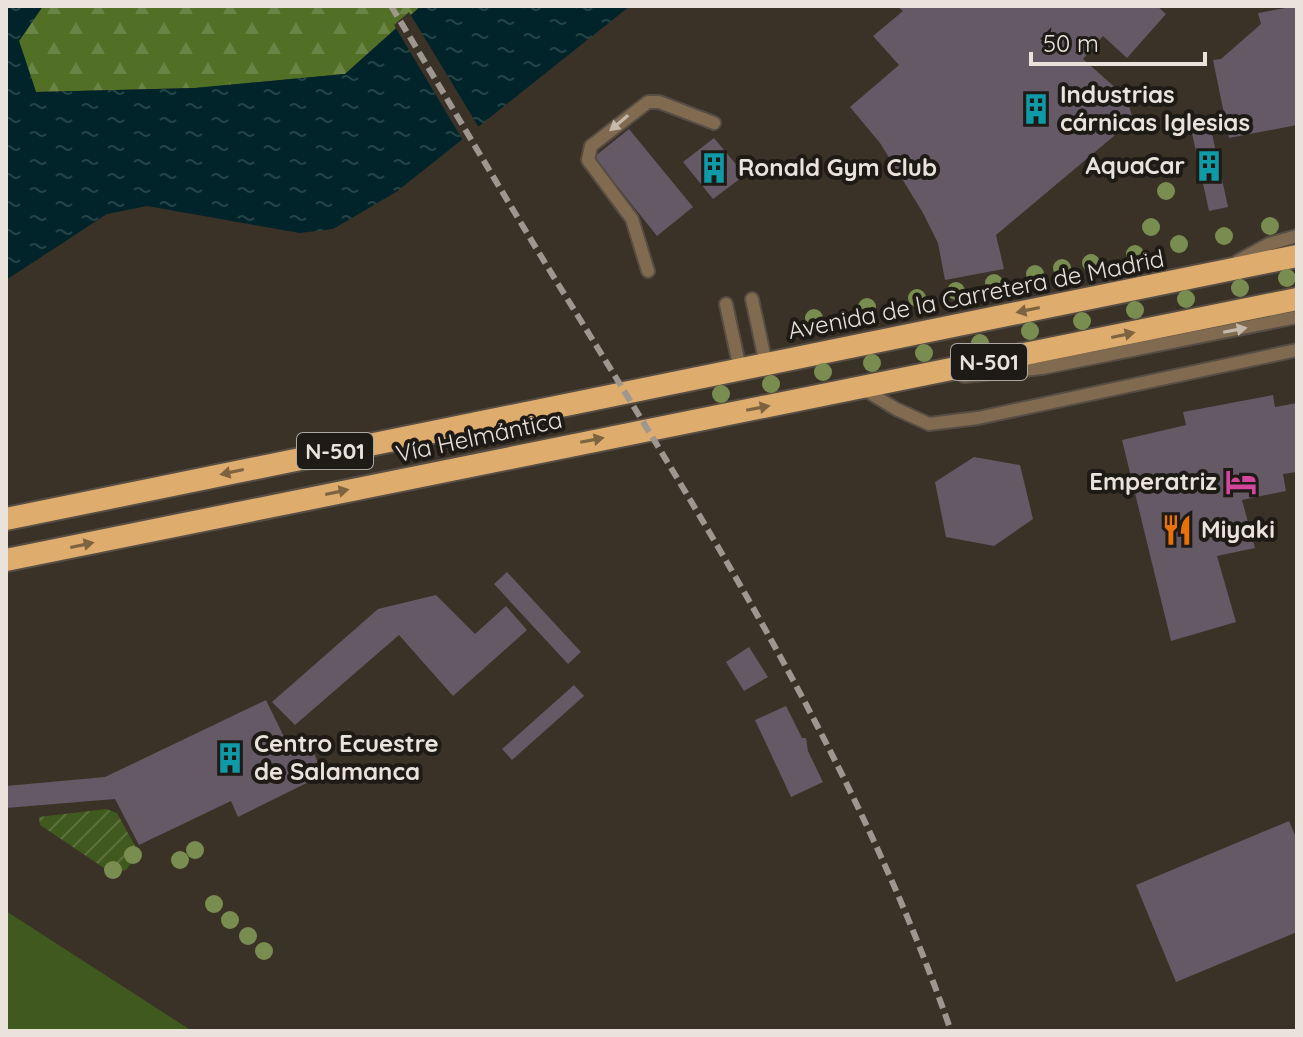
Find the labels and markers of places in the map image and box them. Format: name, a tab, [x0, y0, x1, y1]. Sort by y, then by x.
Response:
place label: Industrias cárnicas Iglesias	[1060, 79, 1250, 137]
building icon: Industrias cárnicas Iglesias	[1019, 92, 1053, 126]
building icon: AquaCar	[1192, 149, 1226, 183]
place label: AquaCar	[1085, 150, 1185, 180]
building icon: Ronald Gym Club	[697, 151, 731, 185]
place label: Ronald Gym Club	[738, 152, 937, 182]
hotel icon: Emperatriz	[1224, 465, 1258, 499]
place label: Emperatriz	[1089, 466, 1217, 496]
restaurant icon: Miyaki	[1160, 513, 1194, 547]
place label: Miyaki	[1201, 514, 1275, 544]
place label: Centro Ecuestre de Salamanca	[254, 728, 439, 786]
building icon: Centro Ecuestre de Salamanca	[213, 741, 247, 775]

